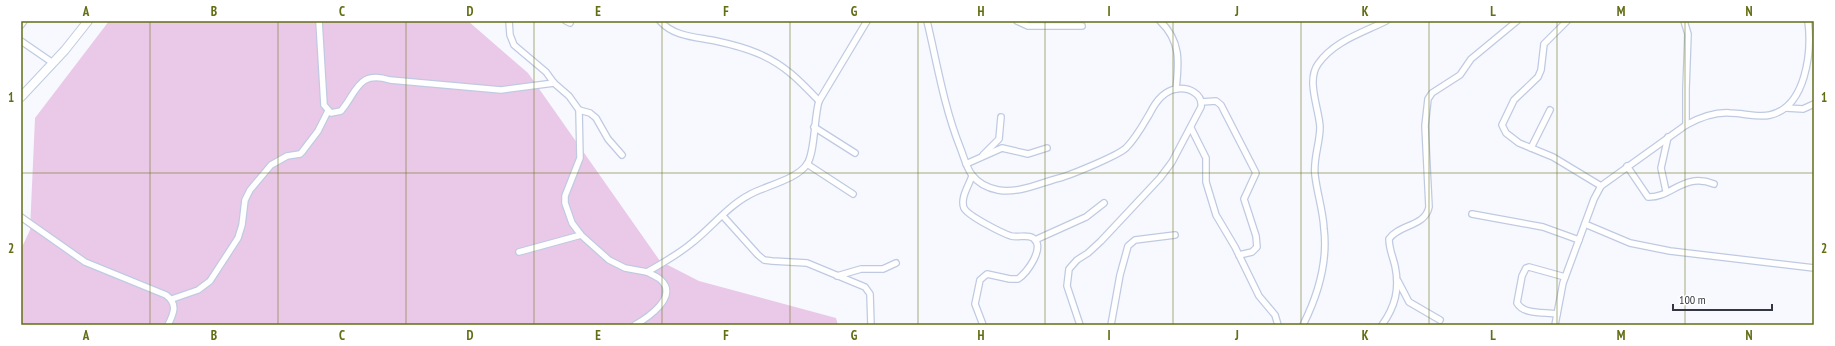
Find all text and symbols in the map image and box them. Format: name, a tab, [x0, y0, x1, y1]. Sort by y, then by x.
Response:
text: A	[82, 3, 90, 20]
text: B	[211, 3, 217, 20]
text: C	[339, 3, 345, 20]
text: D	[467, 3, 474, 20]
text: E	[595, 3, 601, 20]
text: F	[723, 3, 729, 20]
text: G	[851, 3, 858, 20]
text: H	[978, 3, 985, 20]
text: I	[1107, 3, 1111, 20]
text: J	[1234, 3, 1239, 20]
text: K	[1362, 3, 1369, 20]
text: L	[1490, 3, 1496, 20]
text: M	[1617, 3, 1626, 20]
text: N	[1745, 3, 1753, 20]
text: 1	[8, 89, 14, 106]
text: 1	[1821, 89, 1827, 106]
text: 2	[8, 240, 14, 257]
text: 2	[1821, 240, 1827, 257]
scale bar	[1673, 286, 1772, 312]
text: 100 m	[1679, 292, 1706, 307]
text: A	[82, 327, 90, 344]
text: B	[211, 327, 217, 344]
text: C	[339, 327, 345, 344]
text: D	[467, 327, 474, 344]
text: E	[595, 327, 601, 344]
text: F	[723, 327, 729, 344]
text: G	[851, 327, 858, 344]
text: H	[978, 327, 985, 344]
text: I	[1107, 327, 1111, 344]
text: J	[1234, 327, 1239, 344]
text: K	[1362, 327, 1369, 344]
text: L	[1490, 327, 1496, 344]
text: M	[1617, 327, 1626, 344]
text: N	[1745, 327, 1753, 344]

